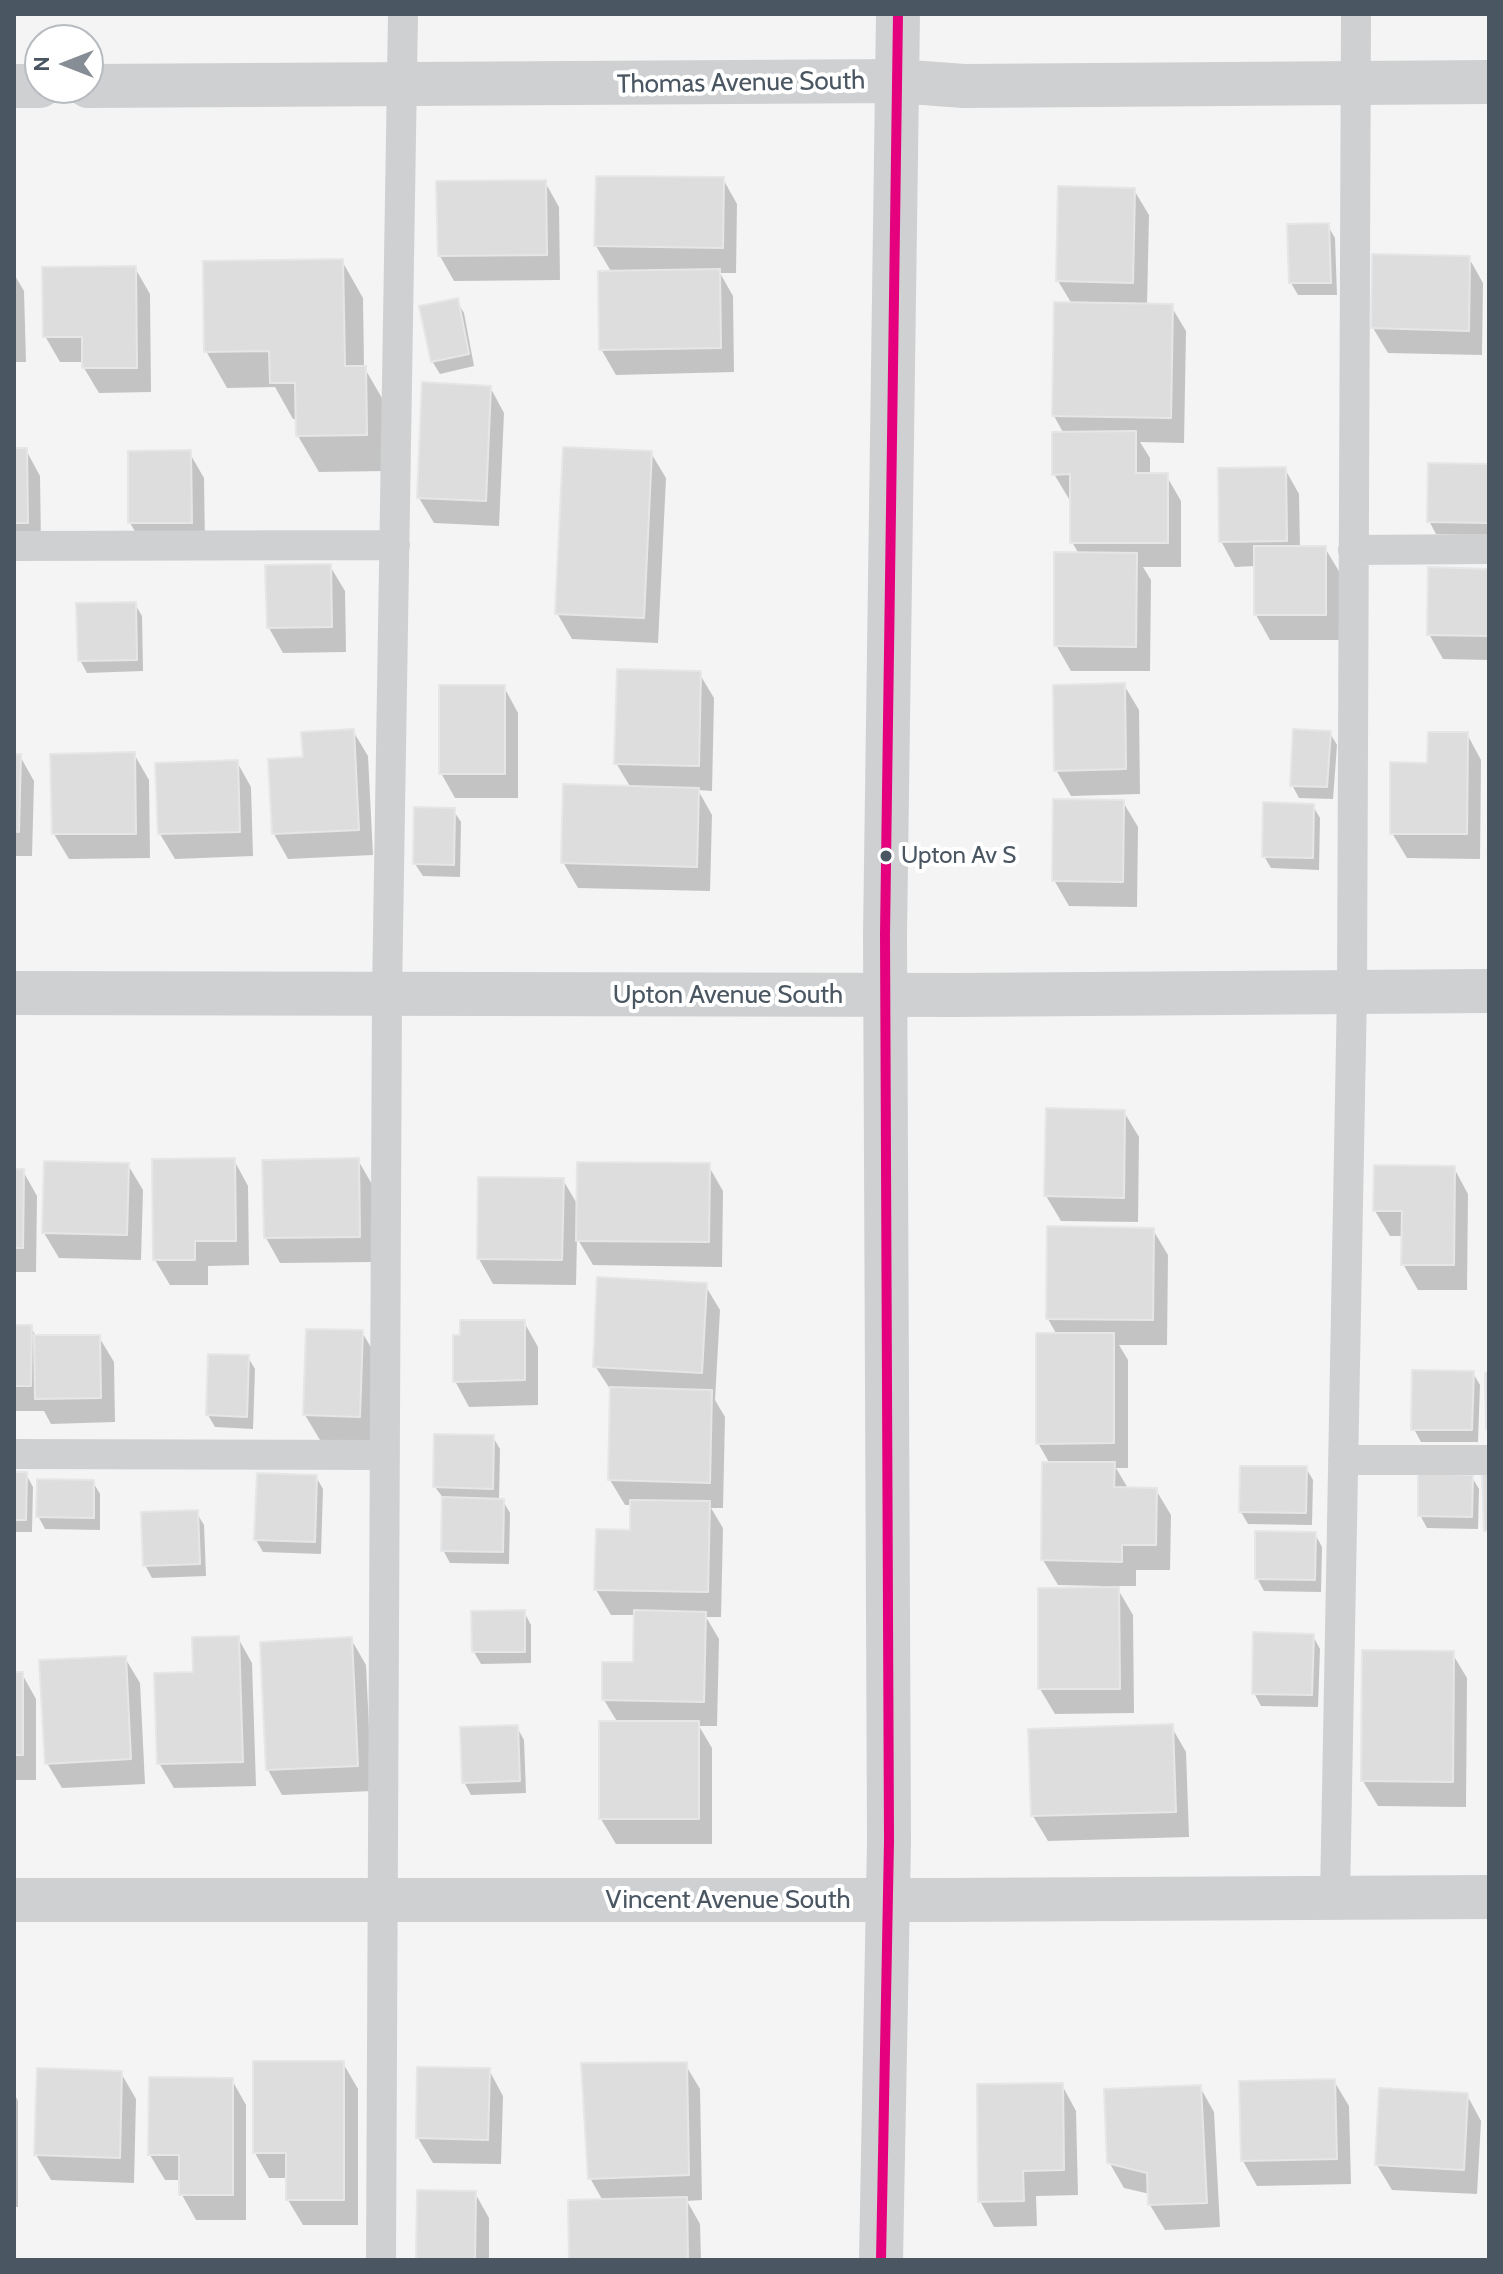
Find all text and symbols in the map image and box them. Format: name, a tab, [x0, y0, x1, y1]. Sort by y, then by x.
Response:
north arrow	[24, 24, 104, 104]
text: N	[28, 56, 55, 72]
street label: Thomas Avenue South	[617, 65, 865, 101]
place label: Upton Av S	[901, 842, 1016, 870]
marker: Upton Av S	[878, 848, 894, 864]
street label: Upton Avenue South	[613, 979, 843, 1011]
street label: Vincent Avenue South	[605, 1884, 851, 1916]

